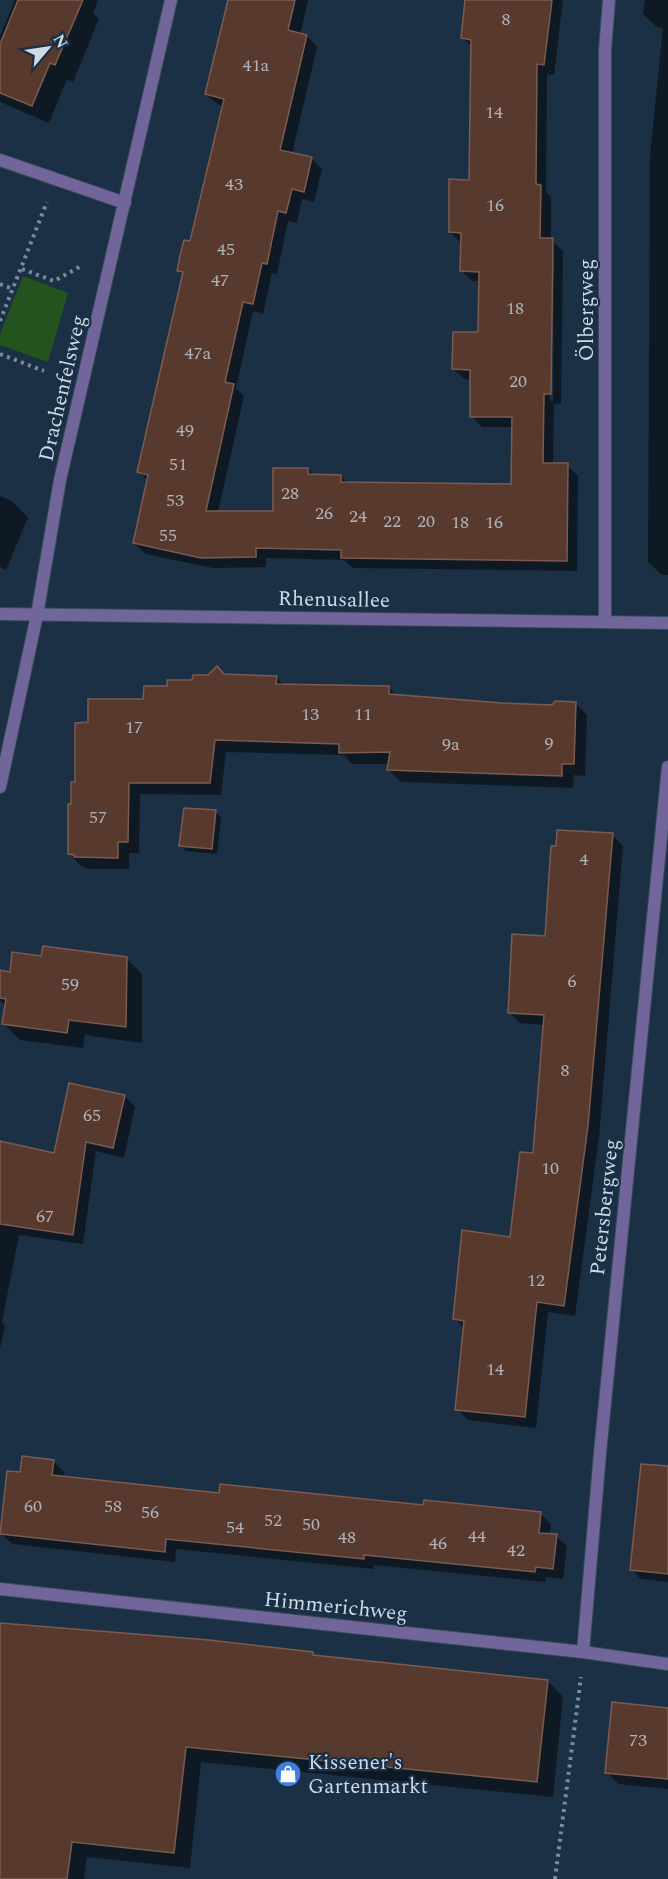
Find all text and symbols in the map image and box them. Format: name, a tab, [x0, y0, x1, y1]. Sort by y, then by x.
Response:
house number: 8	[502, 6, 511, 33]
north arrow	[18, 18, 78, 78]
text: N	[47, 30, 74, 53]
house number: 41a	[243, 52, 270, 79]
house number: 14	[485, 99, 503, 126]
house number: 43	[225, 171, 243, 198]
house number: 16	[486, 192, 504, 219]
house number: 45	[217, 236, 235, 263]
street label: Ölbergweg	[571, 259, 603, 361]
house number: 47	[211, 267, 229, 294]
house number: 18	[506, 295, 524, 322]
street label: Drachenfelsweg	[31, 312, 95, 465]
house number: 47a	[185, 340, 212, 367]
house number: 20	[509, 368, 527, 395]
house number: 49	[176, 417, 194, 444]
house number: 51	[169, 451, 187, 478]
house number: 28	[281, 480, 299, 507]
house number: 53	[166, 487, 184, 514]
house number: 26	[315, 500, 333, 527]
house number: 24	[349, 503, 367, 530]
house number: 22	[383, 508, 401, 535]
house number: 20	[417, 508, 435, 535]
house number: 18	[451, 509, 469, 536]
house number: 16	[485, 509, 503, 536]
house number: 55	[159, 522, 177, 549]
street label: Rhenusallee	[278, 583, 390, 617]
house number: 13	[301, 701, 319, 728]
house number: 11	[354, 701, 372, 728]
house number: 17	[125, 714, 143, 741]
house number: 9	[545, 730, 554, 757]
house number: 9a	[442, 731, 460, 758]
house number: 57	[89, 804, 107, 831]
house number: 4	[580, 846, 589, 873]
house number: 6	[568, 968, 577, 995]
house number: 59	[61, 971, 79, 998]
house number: 8	[561, 1057, 570, 1084]
house number: 65	[83, 1102, 101, 1129]
street label: Petersbergweg	[582, 1137, 628, 1277]
house number: 10	[541, 1155, 559, 1182]
house number: 67	[36, 1203, 54, 1230]
house number: 12	[527, 1267, 545, 1294]
house number: 14	[486, 1356, 504, 1383]
house number: 60	[24, 1493, 42, 1520]
house number: 58	[104, 1493, 122, 1520]
house number: 56	[141, 1499, 159, 1526]
house number: 52	[264, 1507, 282, 1534]
house number: 50	[302, 1511, 320, 1538]
house number: 54	[226, 1514, 244, 1541]
house number: 44	[468, 1523, 486, 1550]
house number: 48	[338, 1524, 356, 1551]
house number: 46	[429, 1530, 447, 1557]
house number: 42	[507, 1537, 525, 1564]
street label: Himmerichweg	[262, 1584, 409, 1630]
house number: 73	[629, 1727, 647, 1754]
place label: Kissener's Gartenmarkt	[308, 1747, 428, 1803]
shop icon: Kissener's Gartenmarkt	[273, 1759, 303, 1789]

